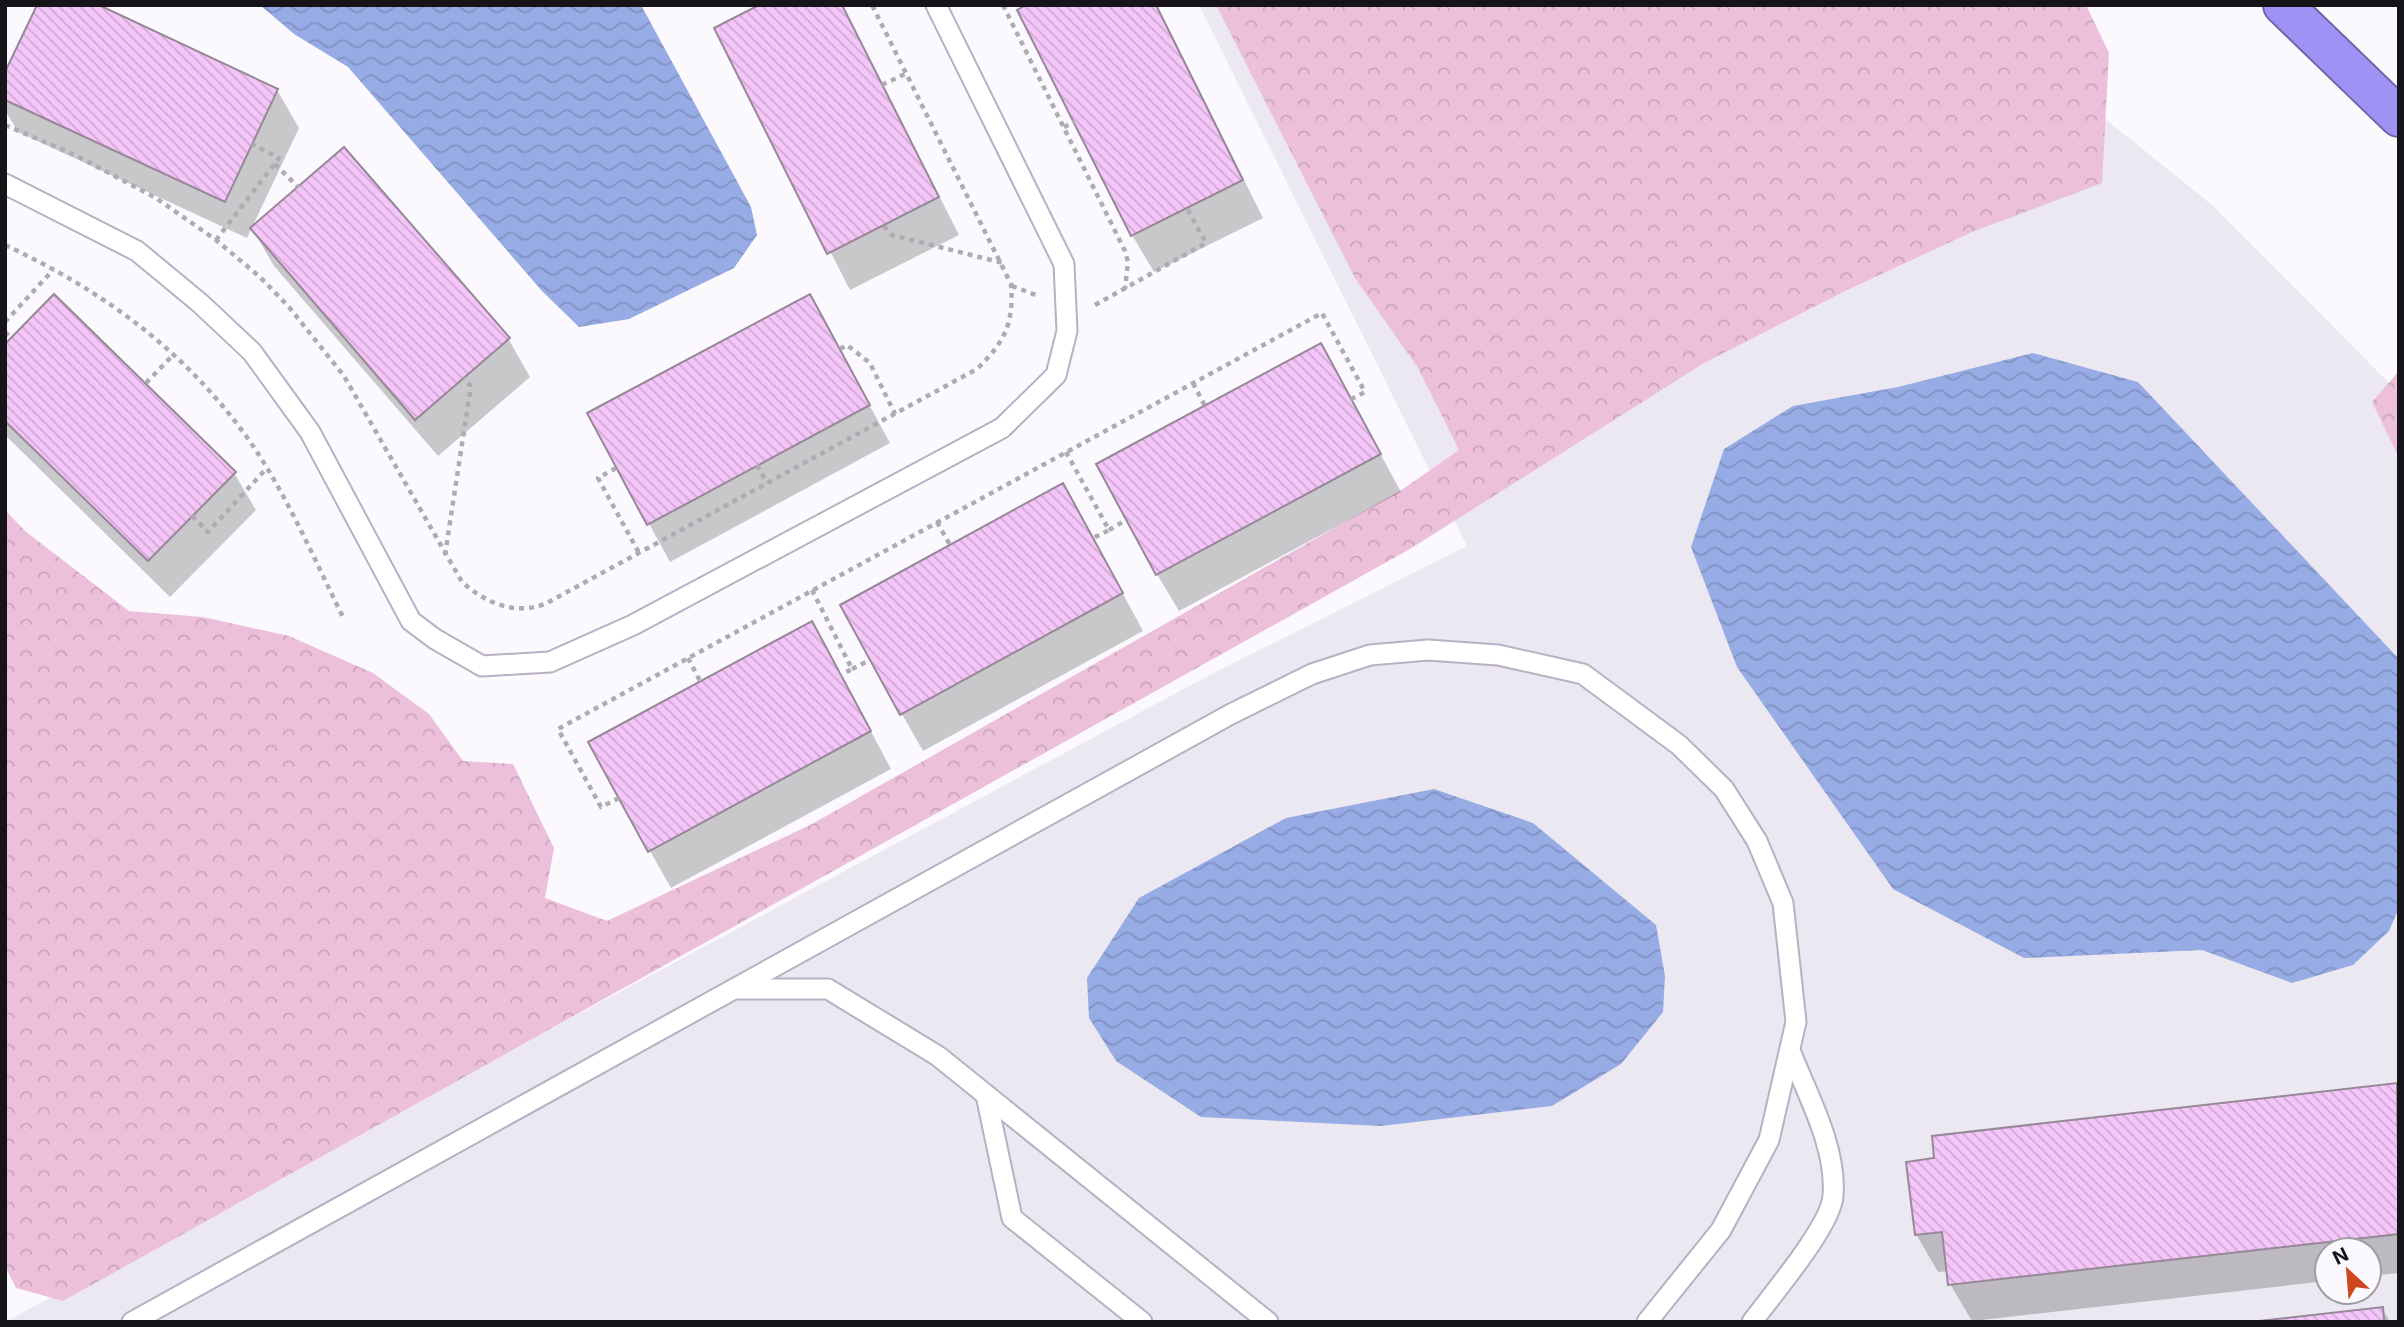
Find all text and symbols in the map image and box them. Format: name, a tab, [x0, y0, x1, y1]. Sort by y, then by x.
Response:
north arrow	[2313, 1236, 2383, 1306]
text: N	[2329, 1243, 2352, 1270]

